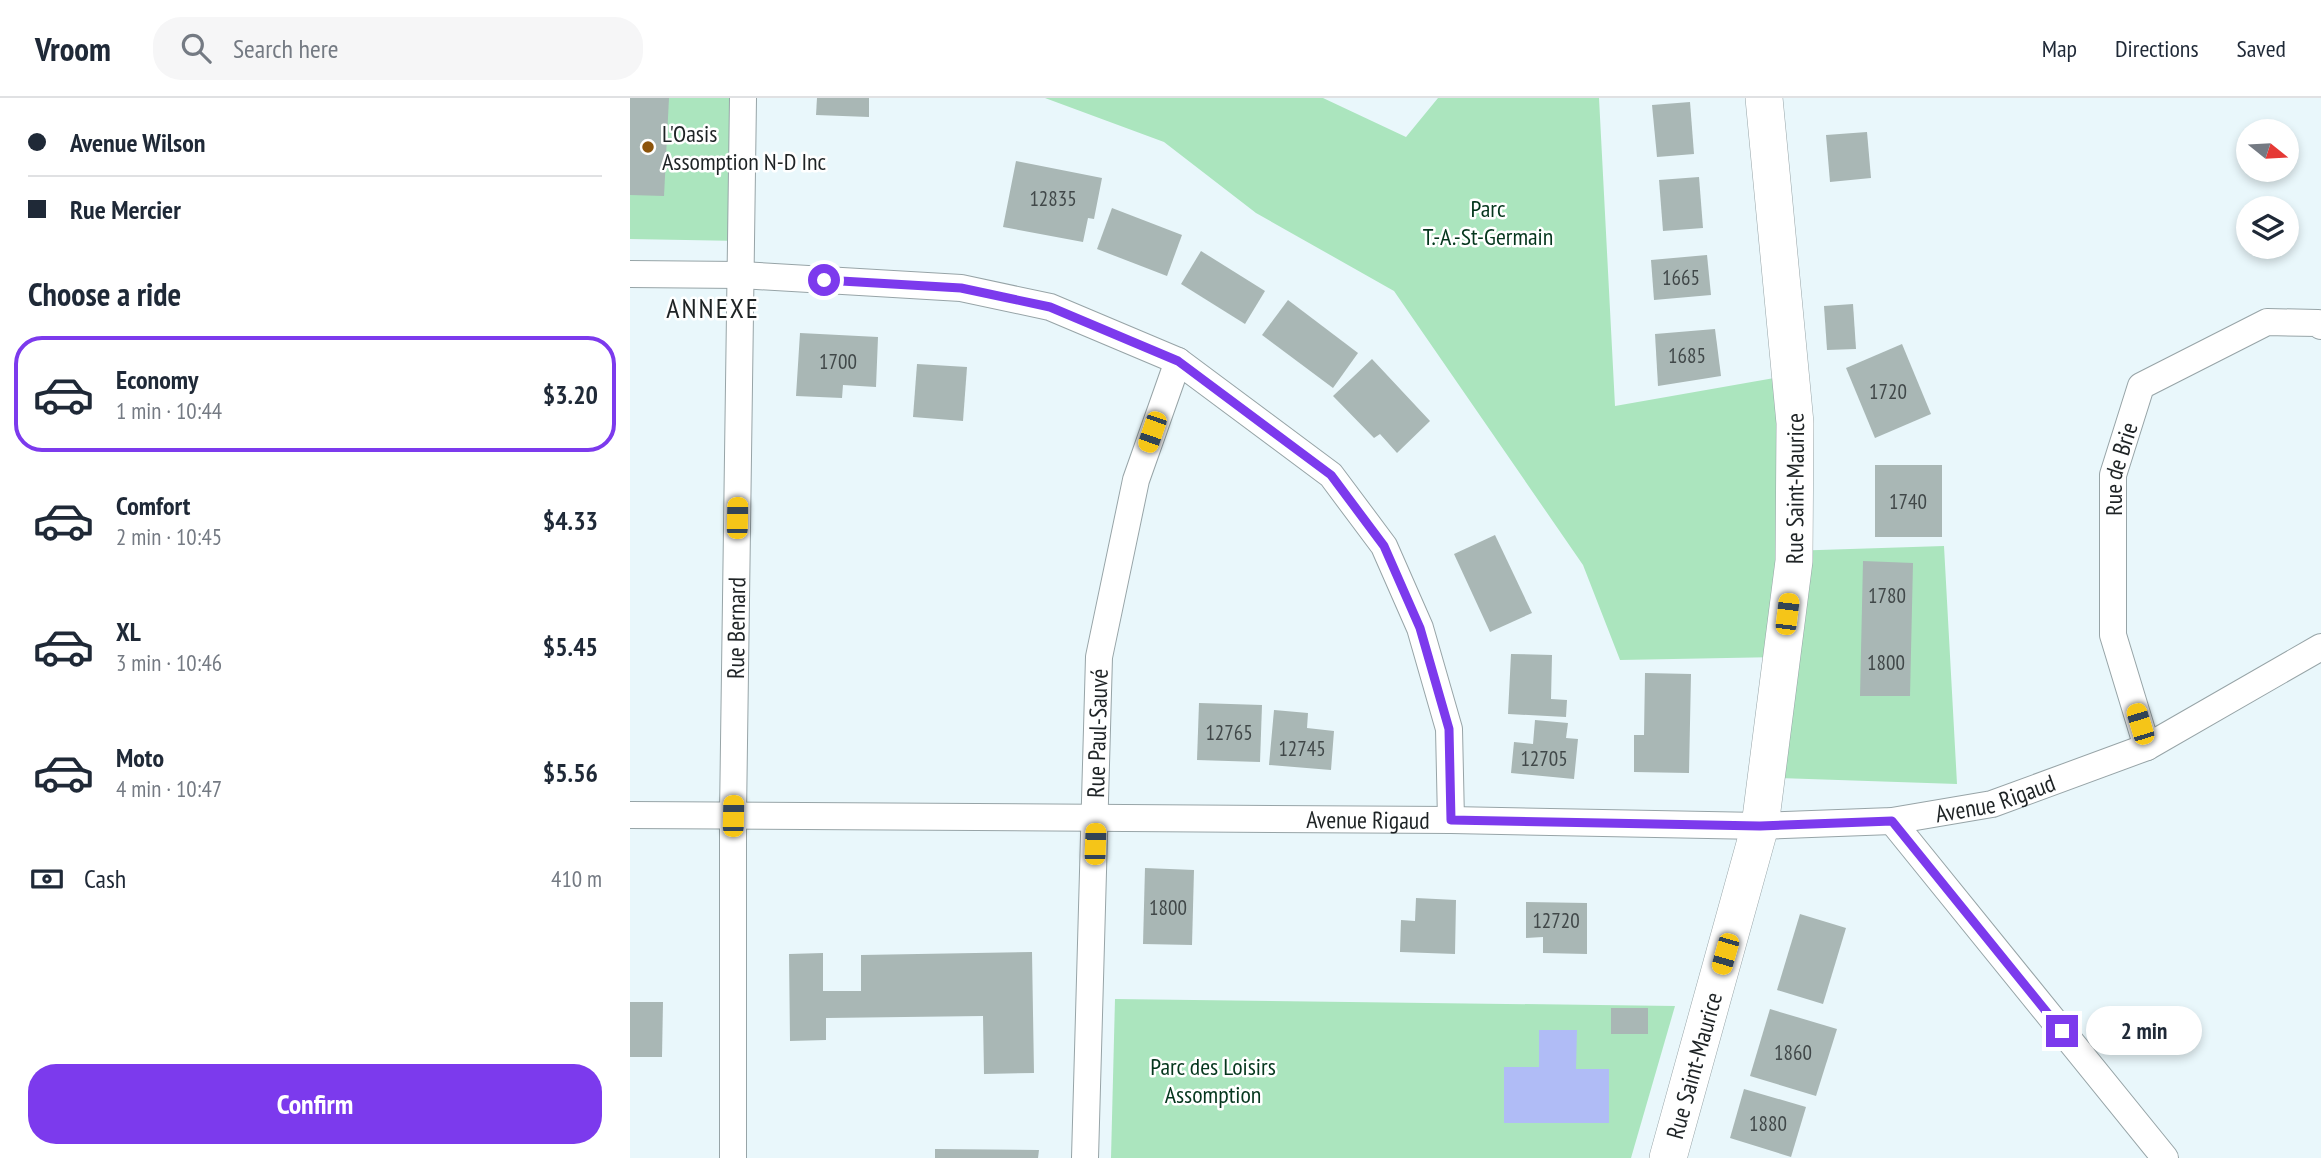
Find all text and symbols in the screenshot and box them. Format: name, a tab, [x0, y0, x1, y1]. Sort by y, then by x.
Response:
search box	[153, 17, 643, 80]
text: Vroom	[35, 27, 111, 70]
icon: search	[177, 29, 215, 67]
text: Search here	[233, 32, 339, 65]
text: Map	[2042, 33, 2077, 64]
text: Directions	[2115, 33, 2199, 64]
text: Saved	[2237, 33, 2286, 64]
place label: L'Oasis Assomption N-D Inc	[662, 118, 827, 177]
north arrow	[2236, 119, 2300, 182]
map controls	[2236, 119, 2299, 259]
text: Avenue Wilson	[70, 126, 205, 159]
marker: L'Oasis Assomption N-D Inc	[640, 139, 656, 155]
house number: 12835	[1029, 185, 1077, 212]
text: Rue Mercier	[70, 193, 181, 226]
park label: Parc T.-A.-St-Germain	[1423, 193, 1553, 252]
button: layers	[2236, 196, 2299, 259]
route start	[808, 264, 840, 296]
house number: 1665	[1662, 264, 1700, 291]
text: Choose a ride	[28, 273, 181, 315]
district label: ANNEXE	[666, 289, 760, 326]
house number: 1685	[1668, 342, 1706, 369]
house number: 1700	[819, 348, 857, 375]
icon: car	[32, 363, 95, 426]
text: Economy	[116, 363, 198, 396]
text: $3.20	[543, 378, 598, 411]
house number: 1720	[1869, 378, 1907, 405]
text: 1 min · 10:44	[116, 396, 222, 425]
car	[1136, 409, 1169, 455]
street label: Rue Saint-Maurice	[1778, 412, 1811, 564]
street label: Rue de Brie	[2097, 418, 2144, 516]
house number: 1740	[1889, 488, 1927, 515]
icon: car	[32, 489, 95, 552]
text: Comfort	[116, 489, 190, 522]
car	[727, 497, 748, 539]
text: $4.33	[543, 504, 598, 537]
text: 2 min · 10:45	[116, 522, 222, 551]
street label: Rue Bernard	[719, 577, 752, 679]
house number: 1780	[1868, 582, 1906, 609]
car	[1775, 592, 1800, 636]
icon: car	[32, 615, 95, 678]
text: XL	[116, 615, 141, 648]
text: $5.45	[543, 630, 598, 663]
text: 3 min · 10:46	[116, 648, 222, 677]
house number: 1800	[1867, 649, 1905, 676]
street label: Rue Paul-Sauvé	[1080, 668, 1114, 798]
car	[2124, 701, 2157, 747]
house number: 12765	[1205, 719, 1253, 746]
house number: 12745	[1278, 735, 1326, 762]
icon: car	[32, 741, 95, 804]
text: Moto	[116, 741, 164, 774]
house number: 12705	[1520, 745, 1568, 772]
text: $5.56	[543, 756, 598, 789]
street label: Avenue Rigaud	[1933, 767, 2059, 829]
text: 4 min · 10:47	[116, 774, 222, 803]
car	[723, 795, 744, 837]
street label: Avenue Rigaud	[1306, 804, 1430, 835]
car	[1084, 823, 1107, 865]
icon: cash	[28, 860, 66, 898]
text: Cash	[84, 862, 126, 895]
text: 410 m	[551, 864, 602, 893]
house number: 1800	[1149, 894, 1187, 921]
house number: 12720	[1532, 907, 1580, 934]
car	[1710, 931, 1741, 977]
street label: Rue Saint-Maurice	[1659, 989, 1729, 1142]
callout: 2 min	[2086, 1006, 2202, 1056]
route end	[2046, 1015, 2078, 1047]
text: 2 min	[2121, 1016, 2167, 1045]
house number: 1860	[1774, 1039, 1812, 1066]
park label: Parc des Loisirs Assomption	[1150, 1051, 1276, 1110]
button: Confirm	[28, 1064, 602, 1144]
house number: 1880	[1749, 1110, 1787, 1137]

